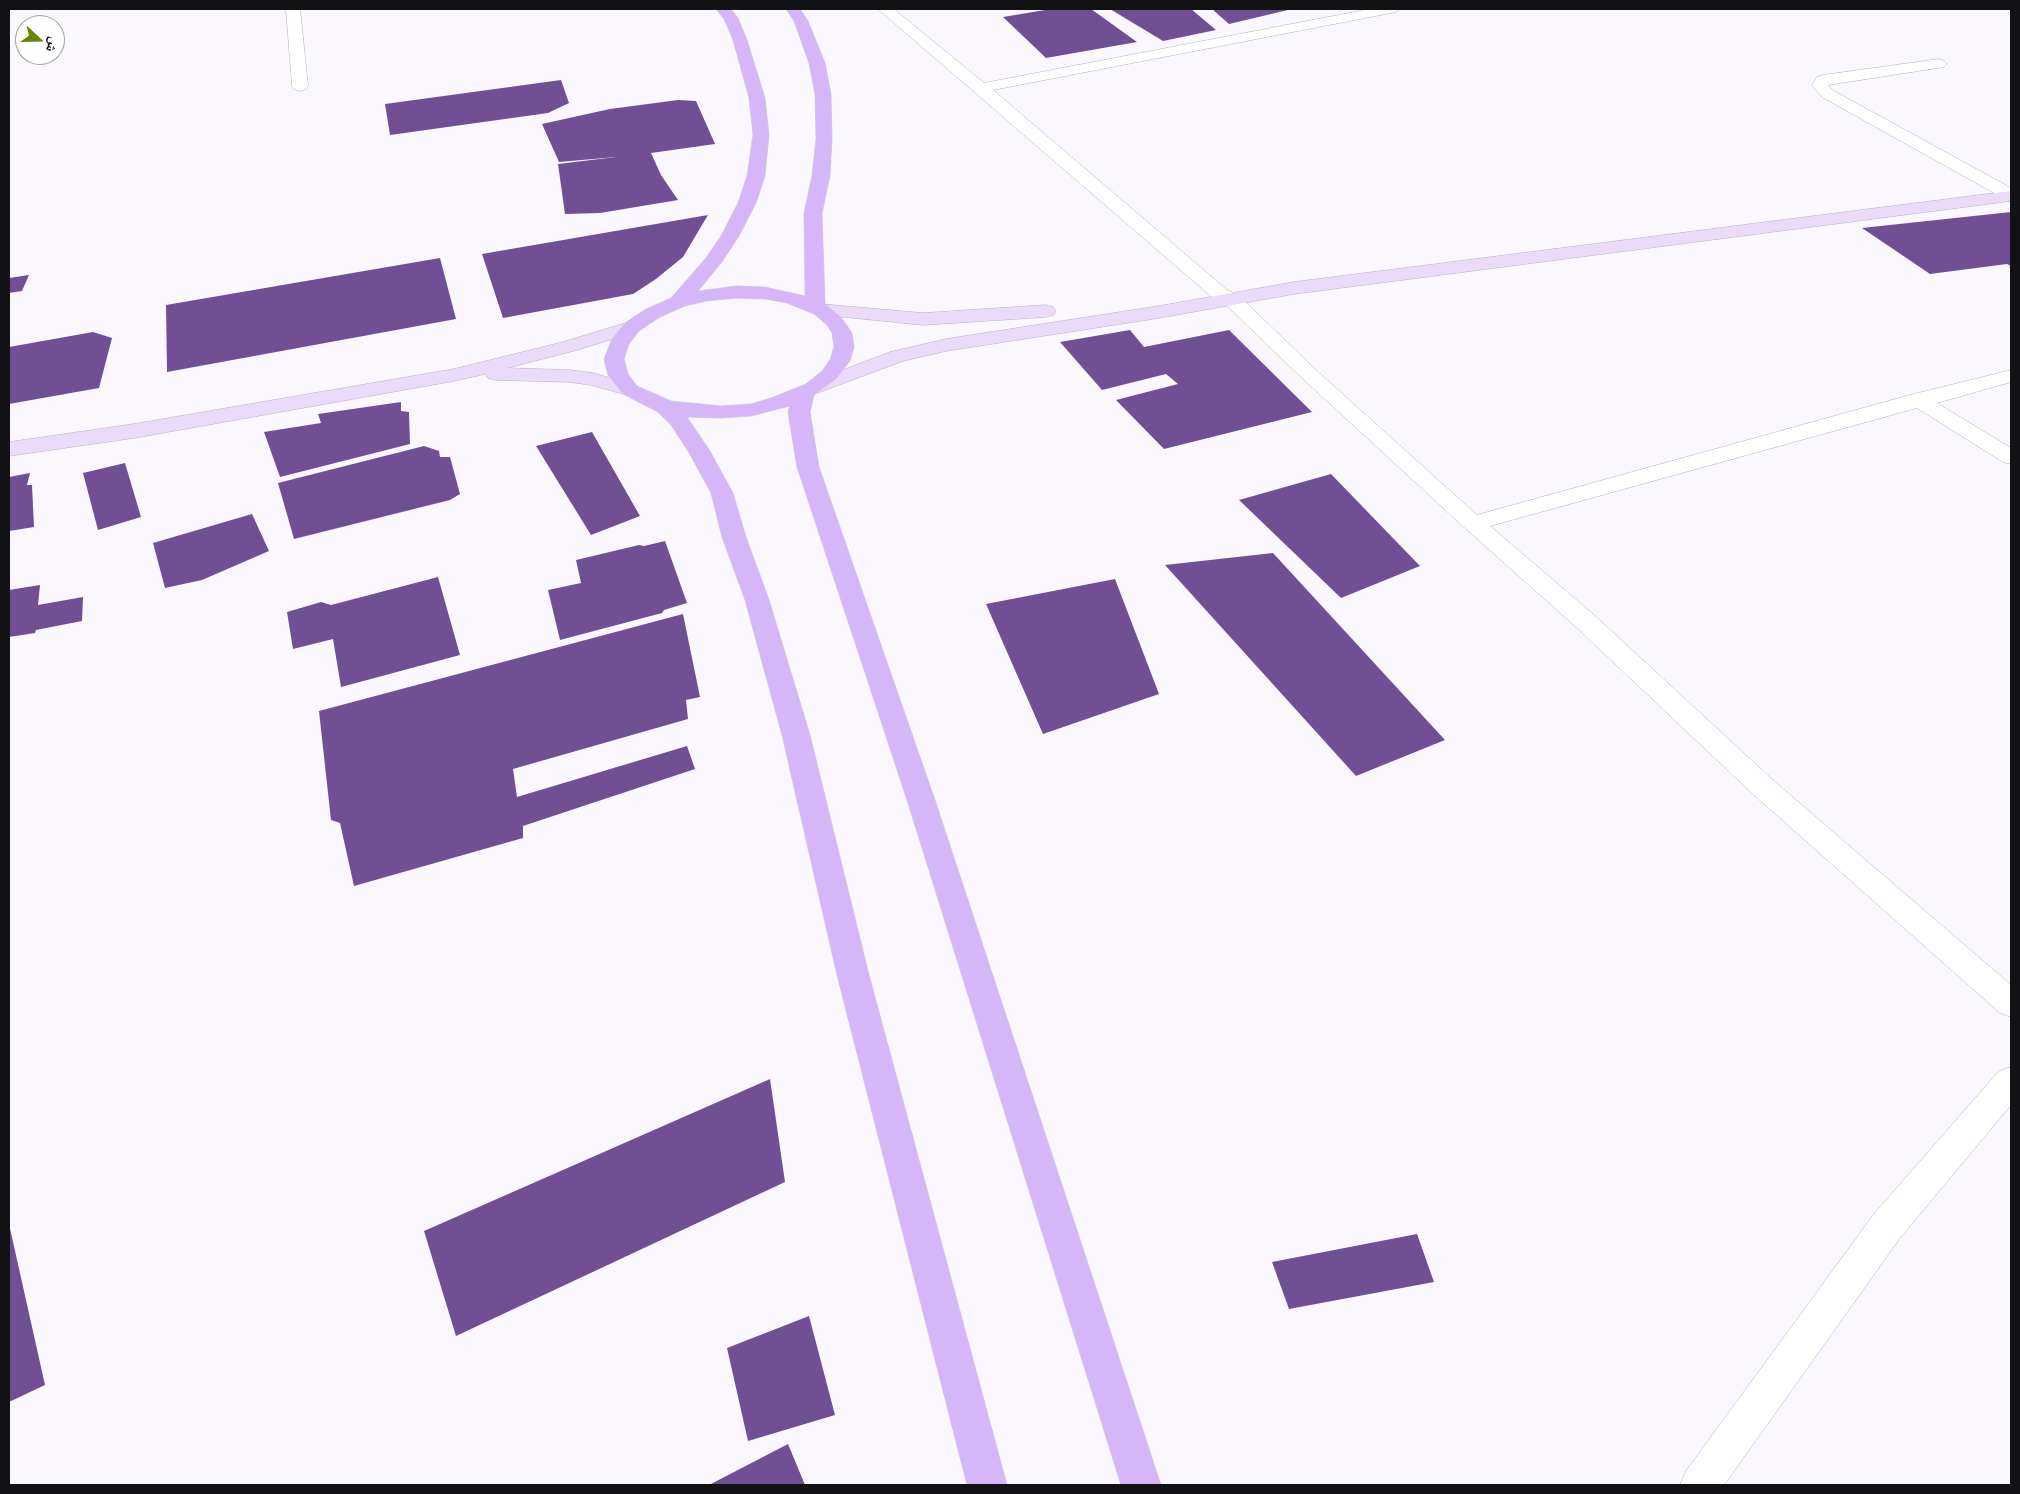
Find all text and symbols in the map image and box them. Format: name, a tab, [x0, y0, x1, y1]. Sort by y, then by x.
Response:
north arrow	[15, 15, 65, 65]
text: ش	[43, 35, 63, 55]

